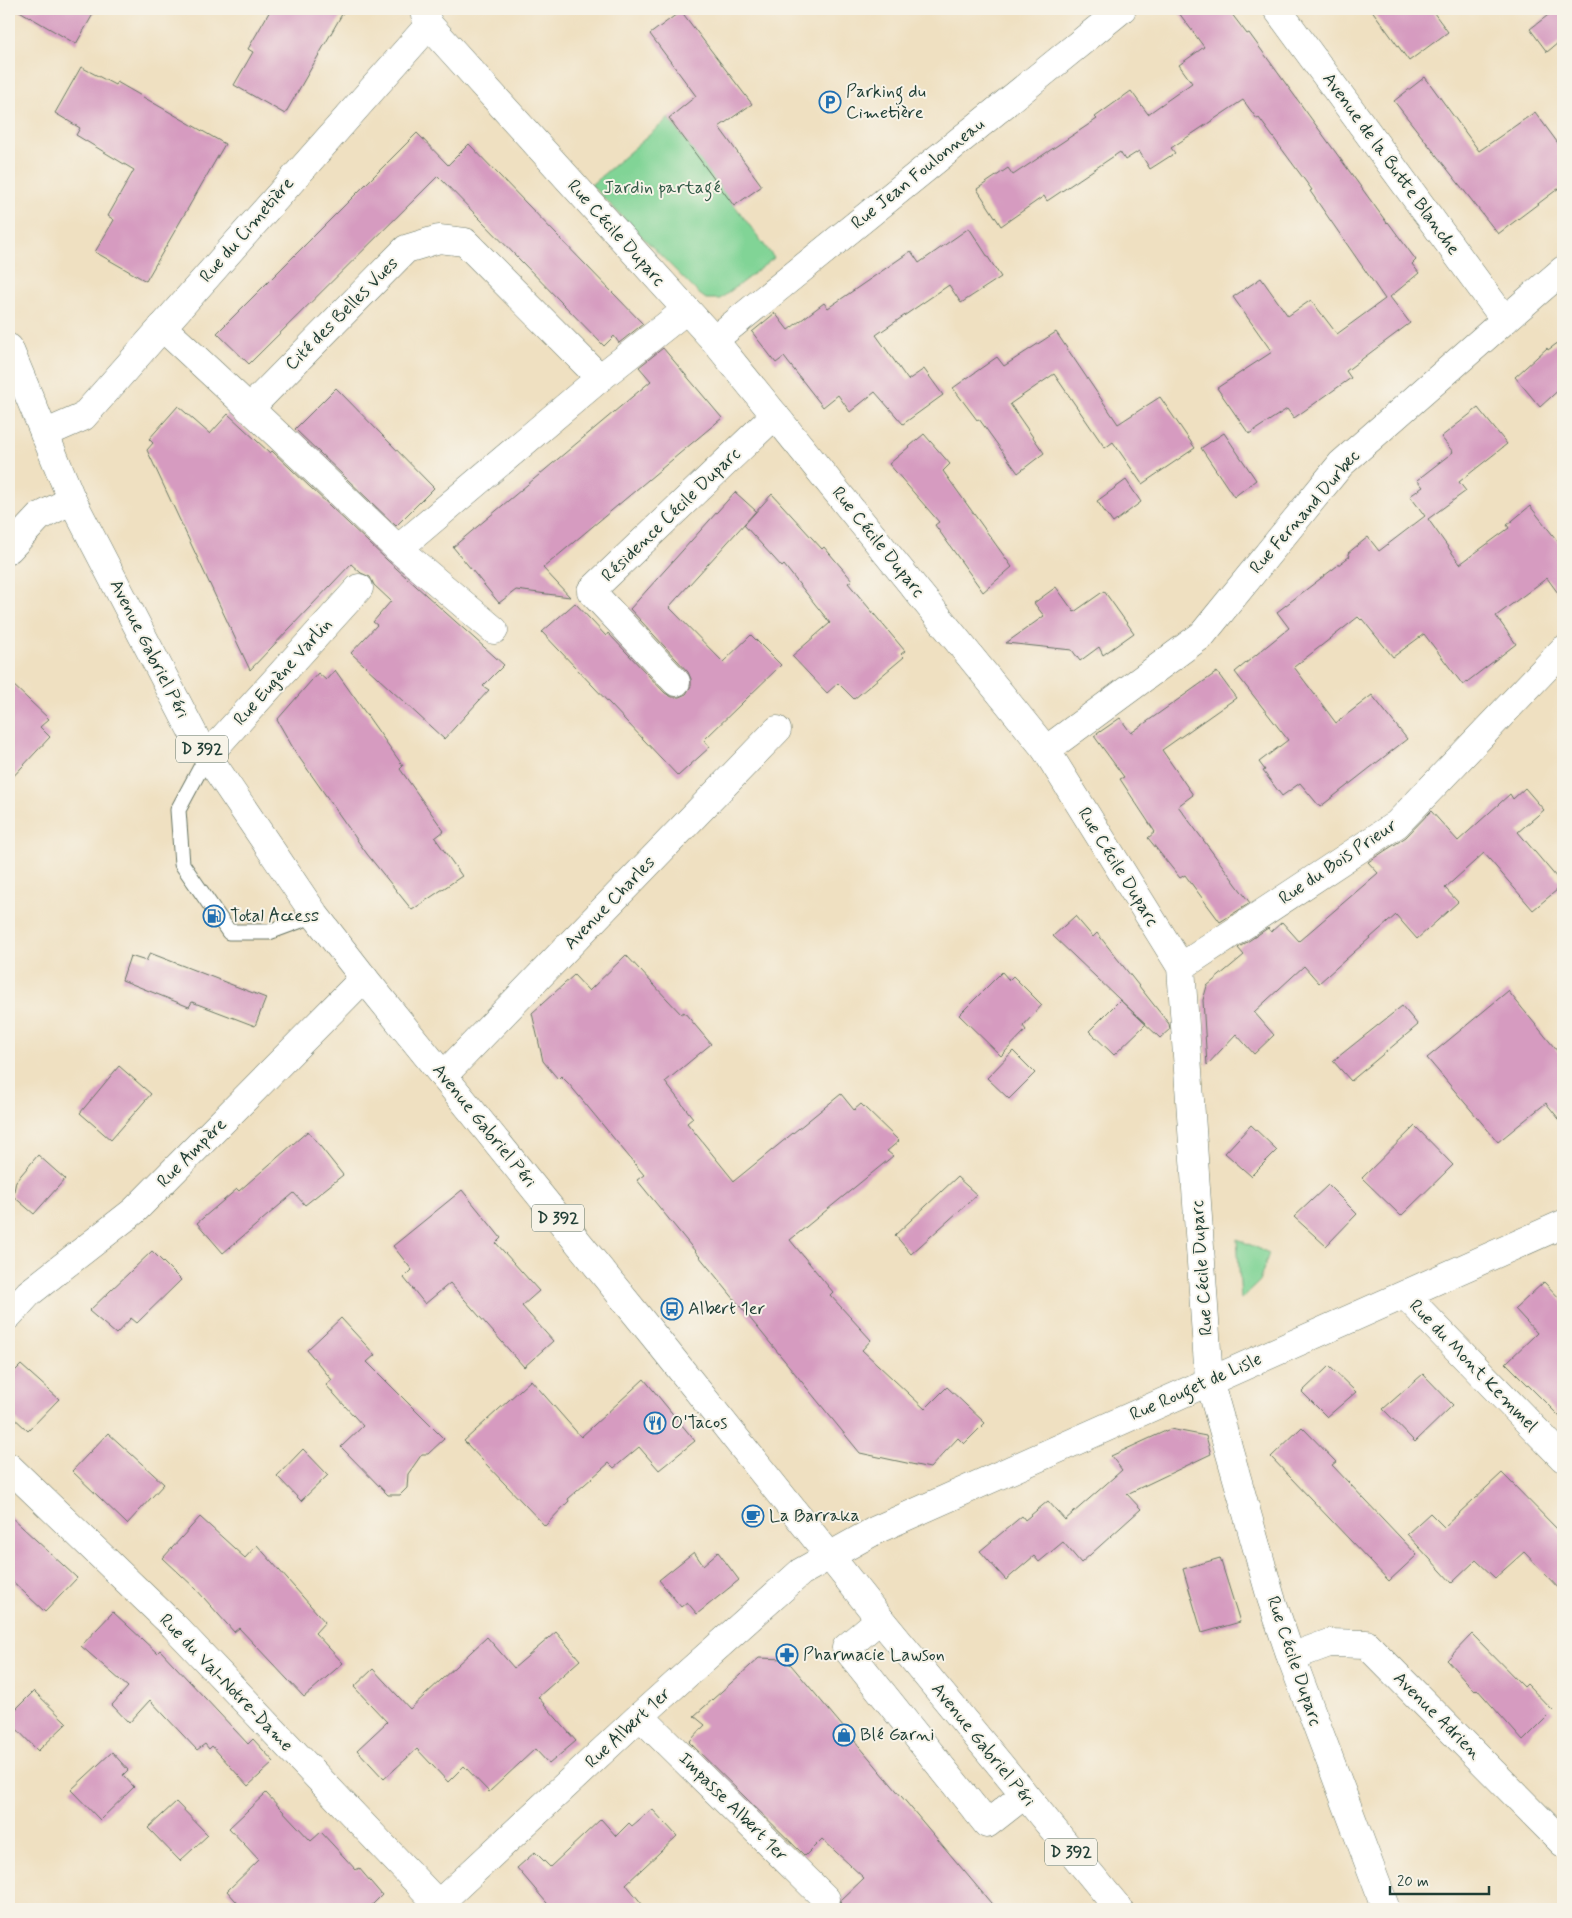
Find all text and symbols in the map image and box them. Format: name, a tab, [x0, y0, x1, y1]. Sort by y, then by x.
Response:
street label: Avenue de la Butte Blanche	[1317, 68, 1465, 260]
place label: Parking du Cimetière	[846, 80, 926, 125]
parking icon: Parking du Cimetière	[818, 90, 842, 114]
street label: Rue Jean Foulonneau	[846, 113, 990, 235]
street label: Rue du Cimetière	[195, 172, 300, 288]
street label: Rue Cécile Duparc	[562, 175, 670, 291]
park label: Jardin partagé	[604, 176, 720, 202]
street label: Cité des Belles Vues	[280, 252, 404, 376]
street label: Résidence Cécile Duparc	[596, 442, 746, 588]
street label: Rue Fernand Durbec	[1244, 445, 1366, 579]
street label: Rue Cécile Duparc	[826, 482, 930, 602]
street label: Avenue Gabriel Péri	[104, 576, 194, 722]
street label: Rue Eugène Varlin	[228, 613, 338, 731]
road number: D 392	[176, 736, 228, 762]
street label: Rue Cécile Duparc	[1072, 803, 1164, 931]
street label: Rue du Bois Prieur	[1274, 813, 1402, 910]
street label: Avenue Charles	[559, 851, 661, 955]
fuel station icon: Total Access	[202, 904, 226, 928]
place label: Total Access	[230, 904, 319, 928]
street label: Avenue Gabriel Péri	[427, 1059, 541, 1193]
street label: Rue Ampère	[152, 1113, 232, 1193]
street label: Rue Cécile Duparc	[1185, 1199, 1219, 1337]
road number: D 392	[532, 1204, 584, 1232]
street label: Rue du Mont Kemmel	[1403, 1295, 1543, 1437]
bus stop icon: Albert 1er	[660, 1297, 684, 1321]
place label: Albert 1er	[688, 1297, 766, 1321]
street label: Rue Rouget de Lisle	[1126, 1347, 1267, 1429]
restaurant icon: O'Tacos	[643, 1411, 667, 1435]
place label: O'Tacos	[671, 1411, 727, 1435]
cafe icon: La Barraka	[741, 1504, 765, 1528]
place label: La Barraka	[769, 1504, 860, 1528]
street label: Rue Cécile Duparc	[1261, 1593, 1327, 1729]
street label: Rue du Val-Notre-Dame	[154, 1609, 298, 1757]
pharmacy icon: Pharmacie Lawson	[775, 1643, 799, 1667]
place label: Pharmacie Lawson	[803, 1643, 945, 1667]
street label: Avenue Adrien	[1388, 1667, 1486, 1765]
street label: Avenue Gabriel Péri	[926, 1678, 1040, 1812]
street label: Rue Albert 1er	[580, 1682, 676, 1774]
shop icon: Blé Garni	[832, 1723, 856, 1747]
place label: Blé Garni	[860, 1723, 934, 1747]
street label: Impasse Albert 1er	[673, 1747, 793, 1867]
road number: D 392	[1045, 1838, 1097, 1865]
scale bar	[1390, 1863, 1488, 1895]
text: 20 m	[1397, 1872, 1429, 1892]

